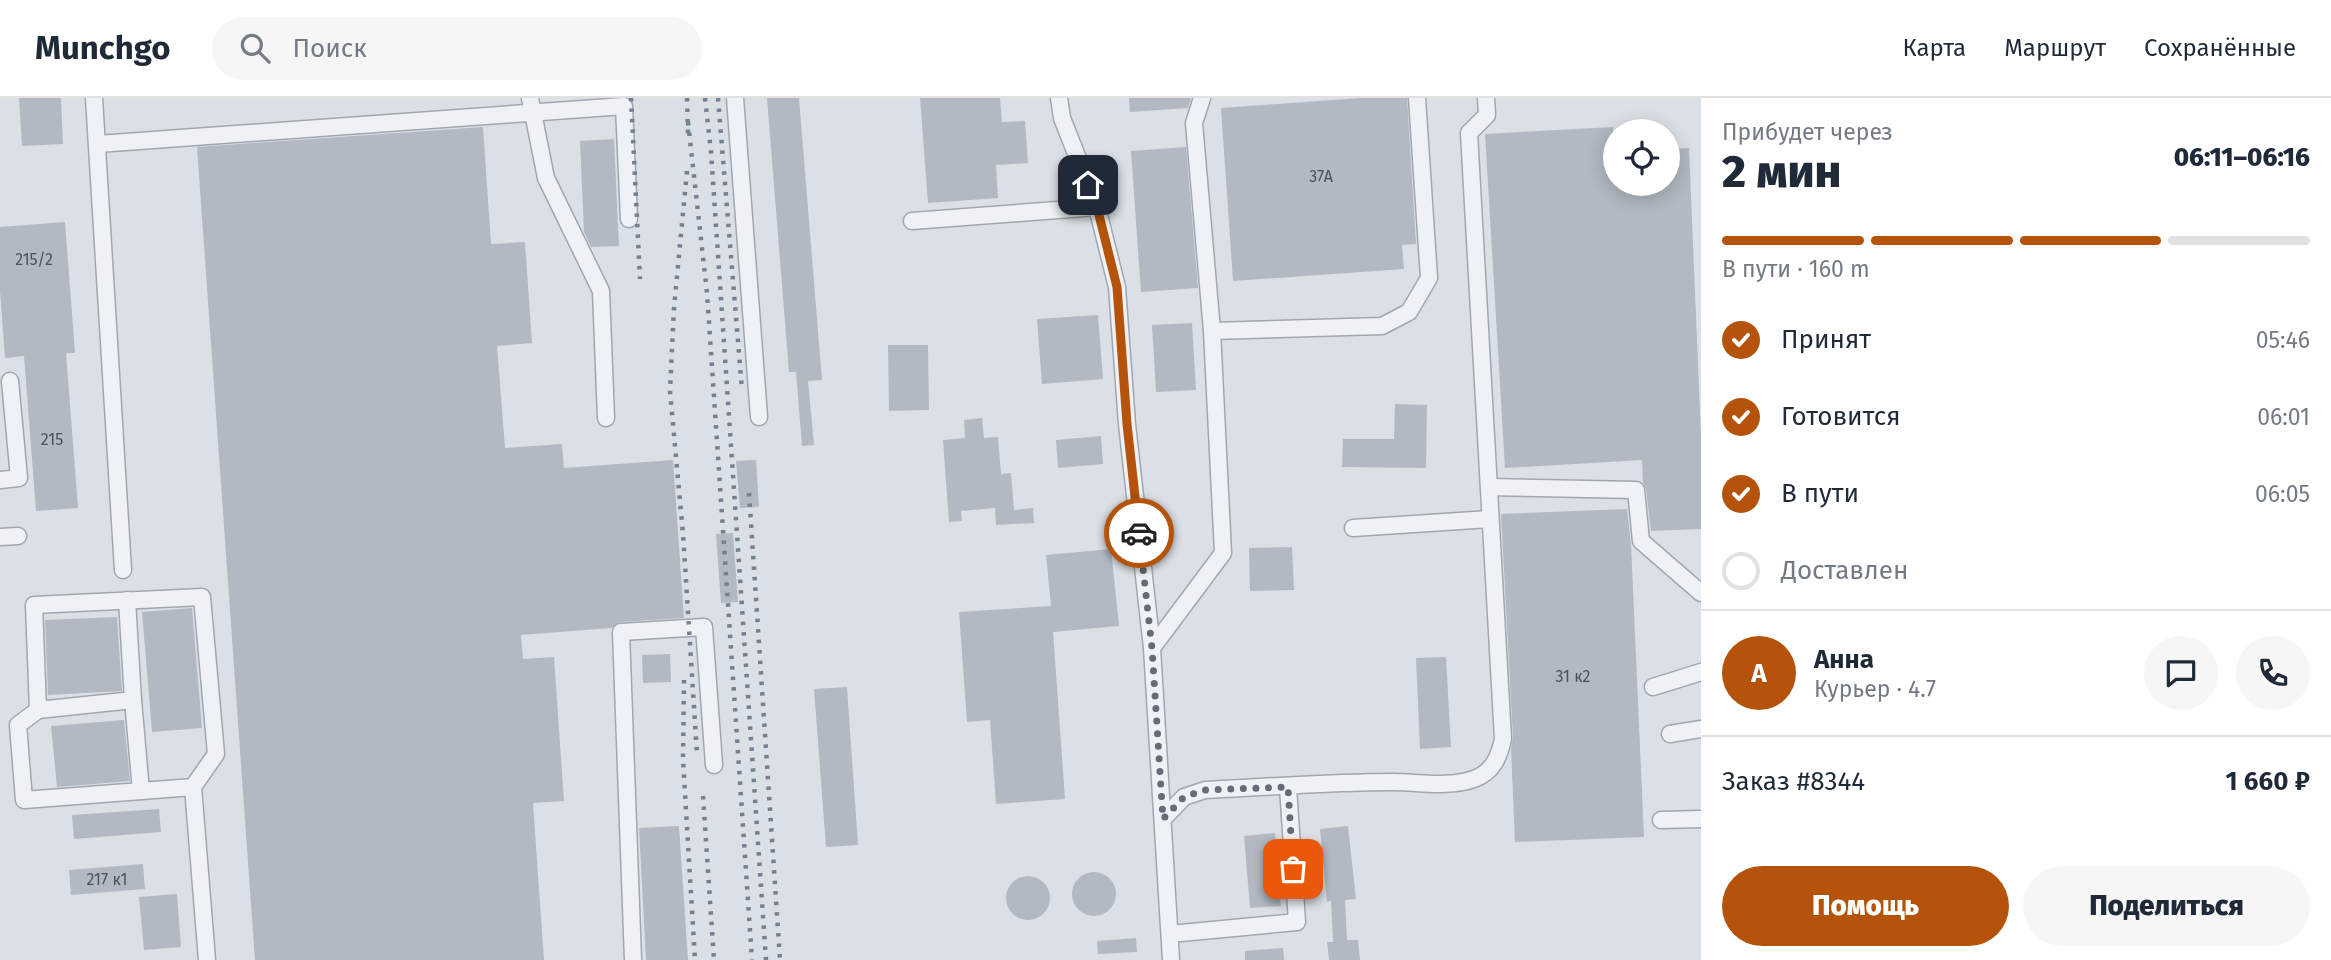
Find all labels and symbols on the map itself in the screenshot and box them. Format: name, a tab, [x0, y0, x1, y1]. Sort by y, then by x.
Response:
pin	[1058, 155, 1118, 215]
house number: 37А	[1309, 167, 1334, 186]
house number: 215/2	[15, 250, 53, 269]
house number: 215	[41, 430, 63, 449]
courier	[1104, 498, 1174, 568]
house number: 31 к2	[1556, 667, 1591, 686]
pin	[1263, 839, 1323, 899]
house number: 217 к1	[87, 870, 127, 889]

